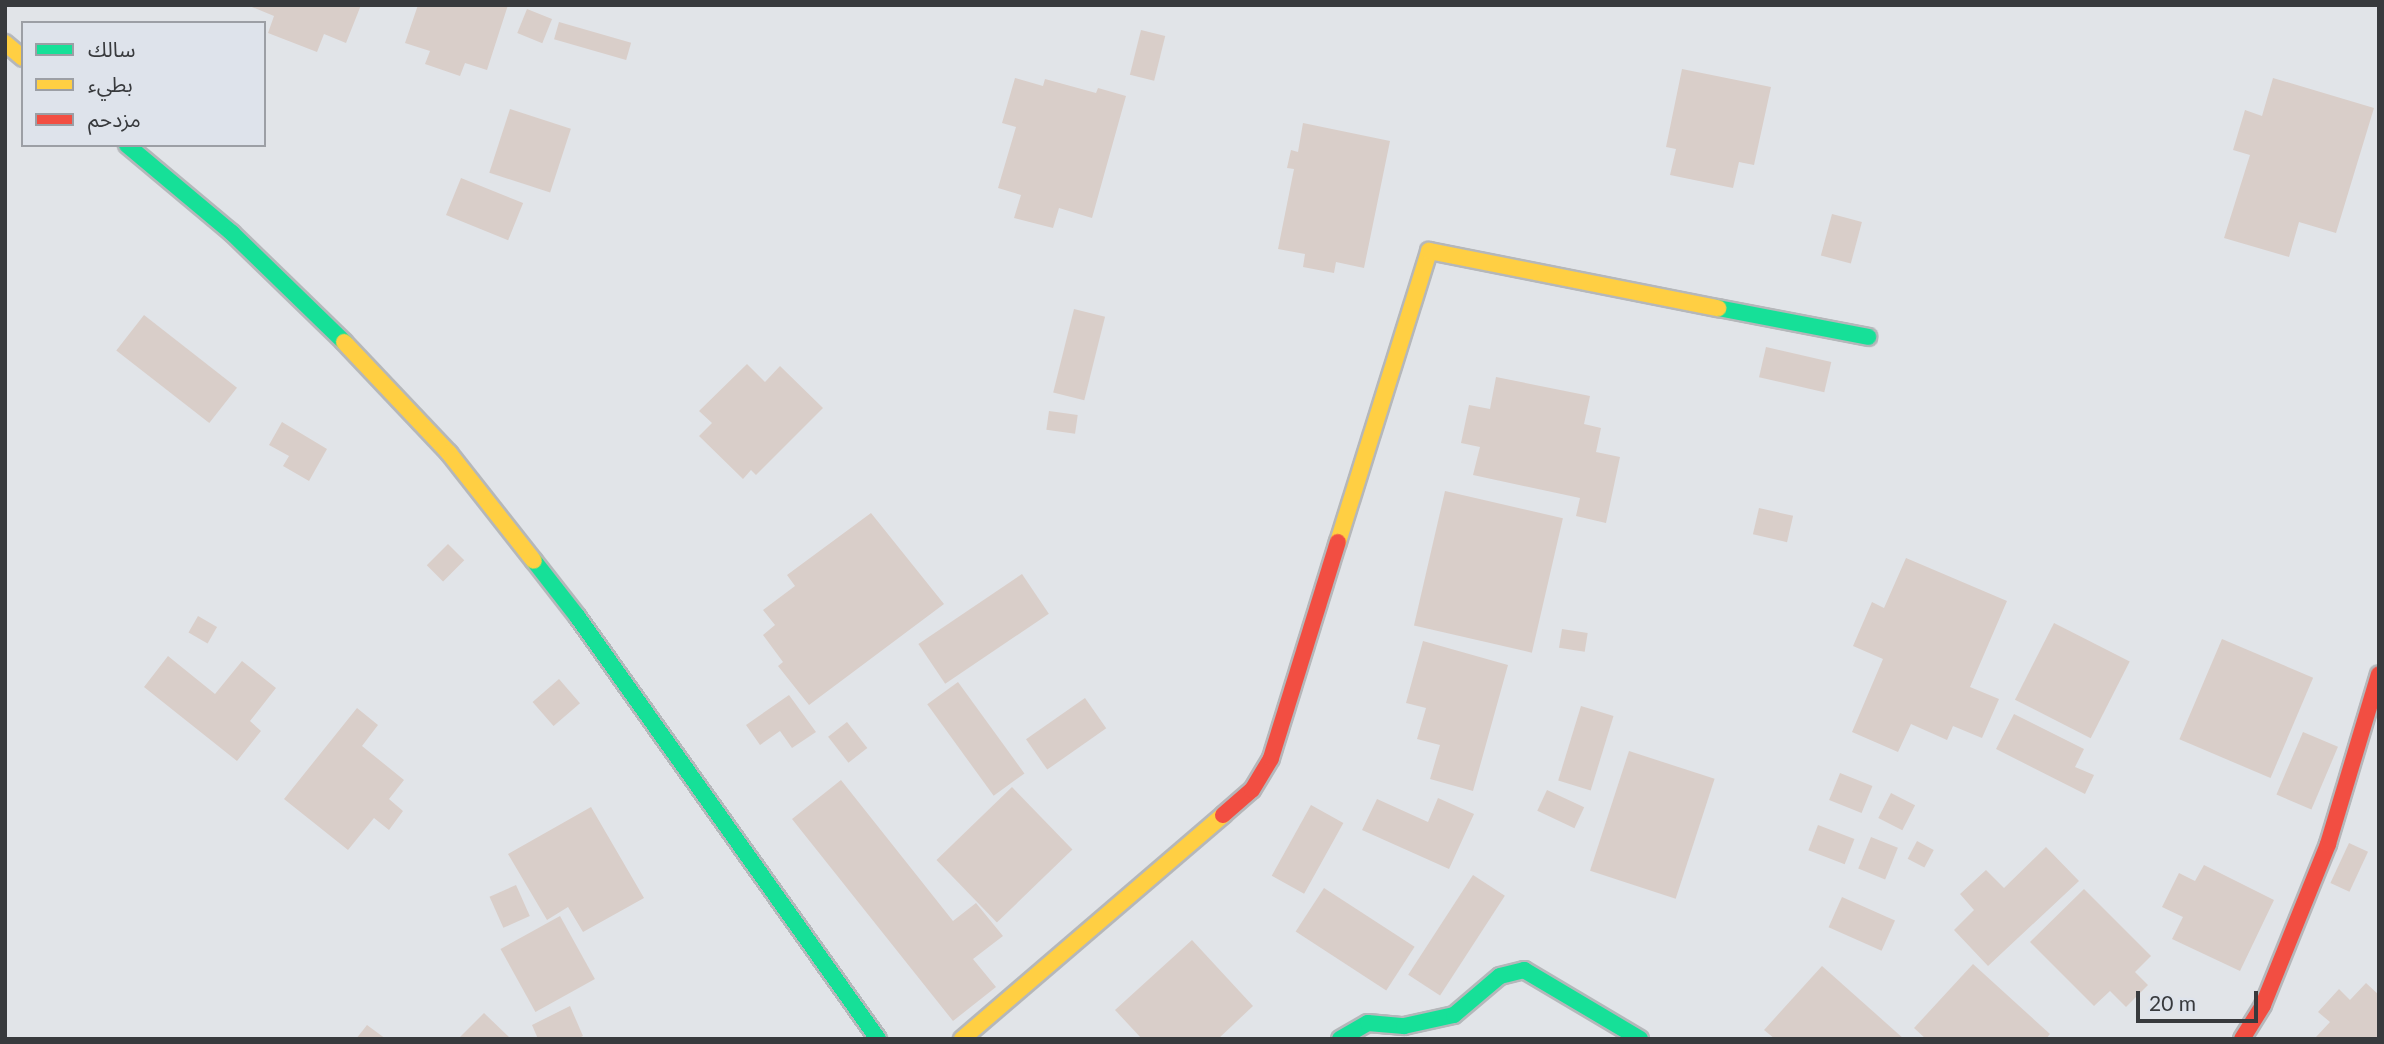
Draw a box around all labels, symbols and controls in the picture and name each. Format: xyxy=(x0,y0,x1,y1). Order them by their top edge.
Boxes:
legend xyxy=(21,21,266,147)
text: سالك xyxy=(88,36,135,61)
text: بطيء xyxy=(88,71,133,96)
text: مزدحم xyxy=(88,106,141,131)
scale bar xyxy=(2139,978,2262,1022)
text: 20 m xyxy=(2149,990,2196,1015)

